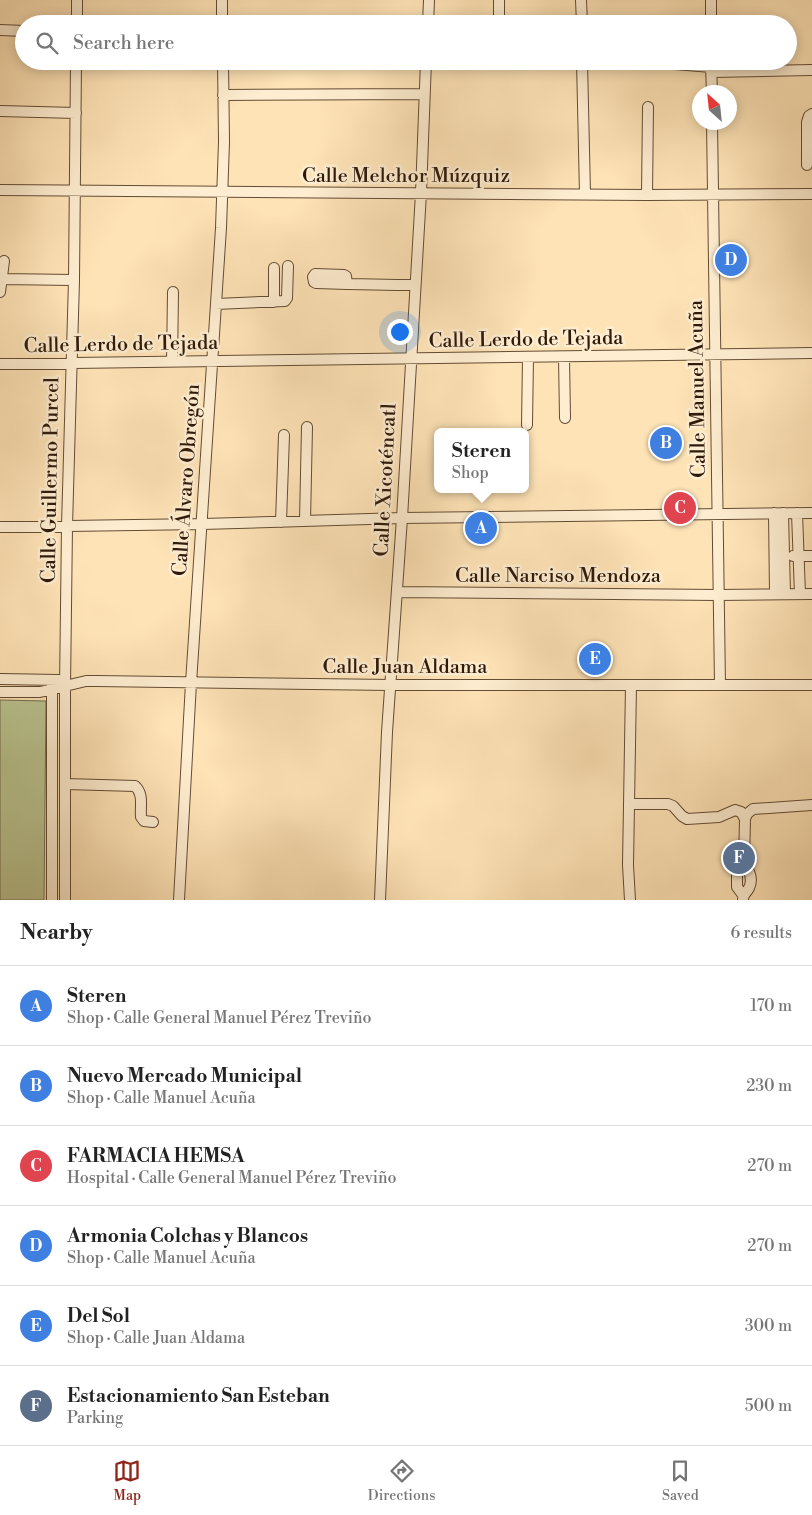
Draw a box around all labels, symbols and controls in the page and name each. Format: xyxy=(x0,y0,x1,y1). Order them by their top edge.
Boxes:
search box xyxy=(15,15,797,70)
icon: search xyxy=(33,29,61,57)
text: Search here xyxy=(73,31,174,55)
north arrow xyxy=(692,85,737,130)
street label: Calle Melchor Múzquiz xyxy=(302,164,510,189)
pin: D xyxy=(715,241,747,279)
street label: Calle Manuel Acuña xyxy=(684,299,712,478)
your location xyxy=(387,319,413,345)
street label: Calle Lerdo de Tejada xyxy=(428,326,624,354)
street label: Calle Lerdo de Tejada xyxy=(23,331,219,359)
street label: Calle Guillermo Purcel xyxy=(37,377,65,583)
street label: Calle Álvaro Obregón xyxy=(167,383,206,577)
street label: Calle Xicoténcatl xyxy=(369,403,403,557)
pin: B xyxy=(650,424,682,462)
popup xyxy=(434,428,529,493)
text: Steren xyxy=(452,439,511,463)
text: Shop xyxy=(452,463,489,483)
pin: C xyxy=(664,489,696,527)
pin: A xyxy=(465,509,497,547)
street label: Calle Narciso Mendoza xyxy=(455,564,662,589)
pin: E xyxy=(579,640,611,678)
street label: Calle Juan Aldama xyxy=(323,655,488,680)
pin: F xyxy=(723,839,755,877)
text: Nearby xyxy=(20,920,93,946)
text: 6 results xyxy=(731,923,792,943)
text: Steren xyxy=(67,984,126,1008)
text: A xyxy=(30,996,42,1016)
text: 170 m xyxy=(750,996,792,1016)
text: Shop · Calle General Manuel Pérez Treviño xyxy=(67,1008,372,1028)
text: Nuevo Mercado Municipal xyxy=(67,1064,302,1088)
text: B xyxy=(30,1076,42,1096)
text: 230 m xyxy=(746,1076,792,1096)
text: Shop · Calle Manuel Acuña xyxy=(67,1088,256,1108)
text: FARMACIA HEMSA xyxy=(67,1144,245,1168)
text: C xyxy=(30,1156,42,1176)
text: 270 m xyxy=(747,1156,792,1176)
text: Hospital · Calle General Manuel Pérez Treviño xyxy=(67,1168,397,1188)
text: Armonia Colchas y Blancos xyxy=(67,1224,308,1248)
text: D xyxy=(30,1236,42,1256)
text: 270 m xyxy=(747,1236,792,1256)
text: Shop · Calle Manuel Acuña xyxy=(67,1248,256,1268)
text: Del Sol xyxy=(67,1304,130,1328)
text: E xyxy=(30,1316,42,1336)
text: 300 m xyxy=(745,1316,792,1336)
text: Shop · Calle Juan Aldama xyxy=(67,1328,245,1348)
text: Estacionamiento San Esteban xyxy=(67,1384,330,1408)
text: F xyxy=(30,1396,42,1416)
text: 500 m xyxy=(745,1396,792,1416)
text: Parking xyxy=(67,1408,123,1428)
tab: Map xyxy=(113,1457,141,1505)
tab: Directions xyxy=(368,1457,435,1505)
tab: Saved xyxy=(662,1457,699,1505)

